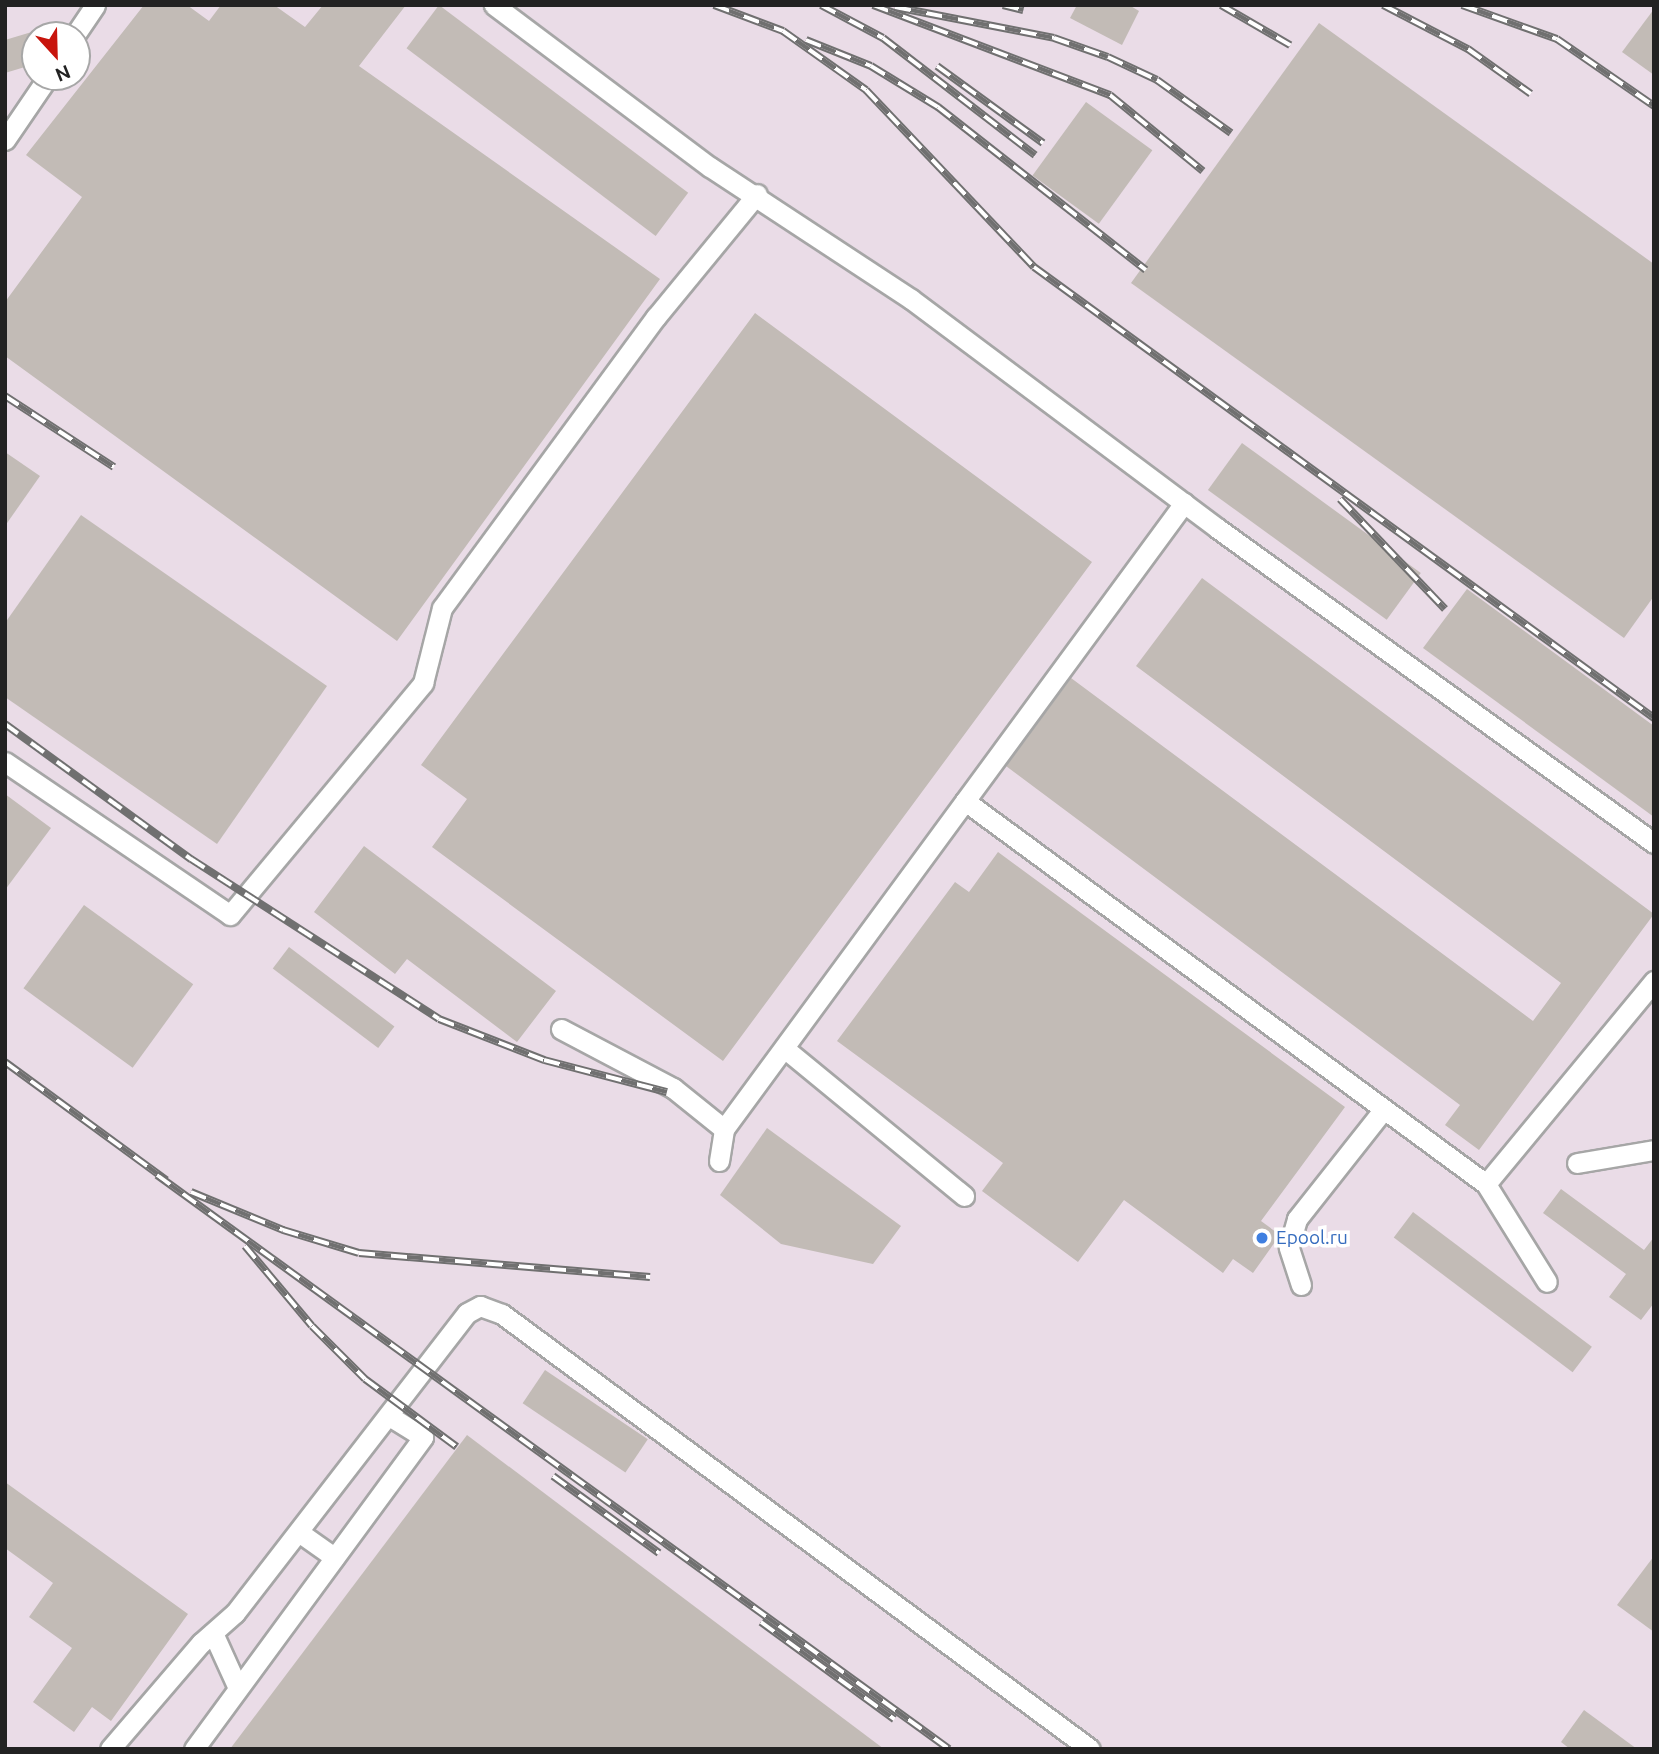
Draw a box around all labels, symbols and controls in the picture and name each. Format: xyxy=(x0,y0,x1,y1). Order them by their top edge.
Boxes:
north arrow xyxy=(21,21,91,91)
text: N xyxy=(52,61,74,86)
place label: Epool.ru xyxy=(1276,1227,1348,1249)
marker: Epool.ru xyxy=(1254,1230,1270,1246)

